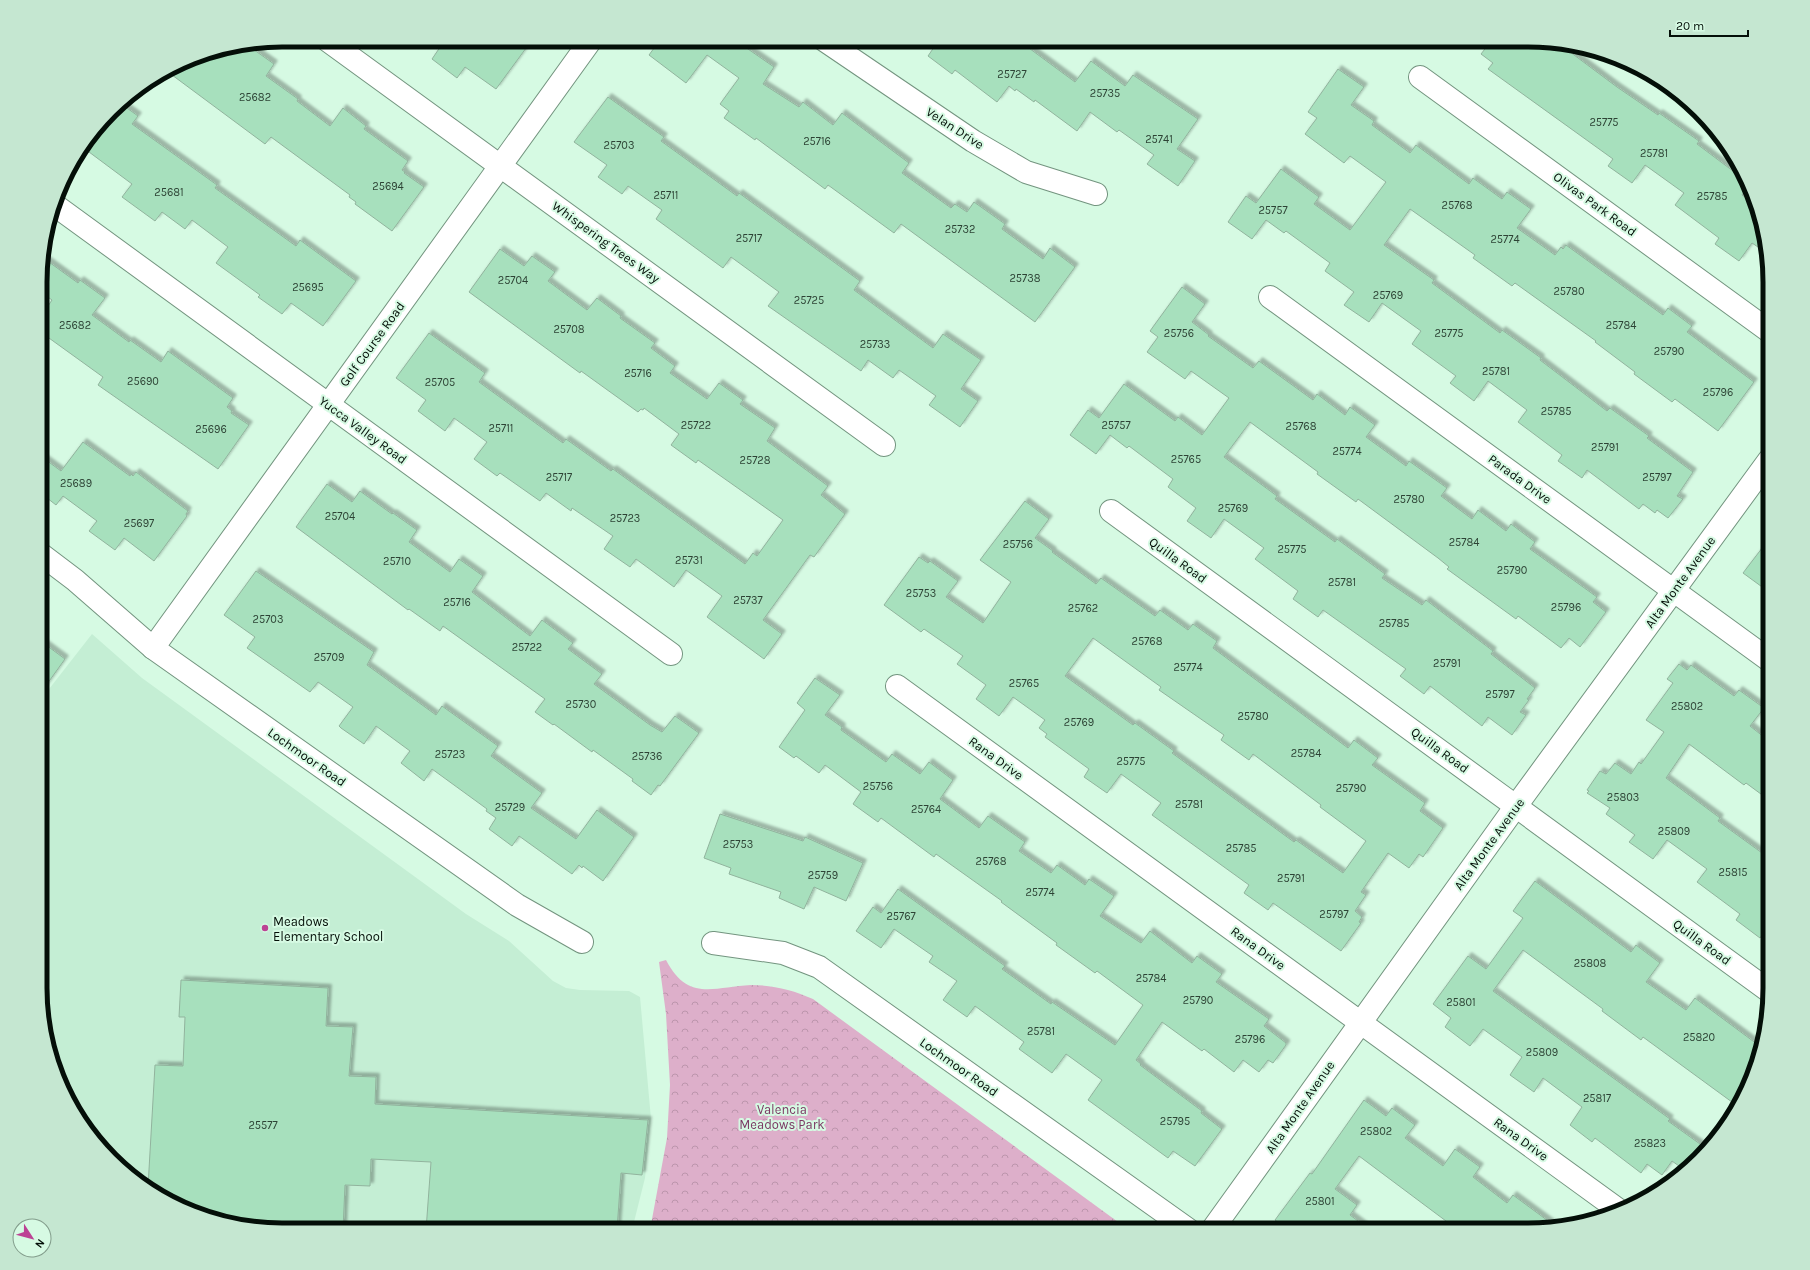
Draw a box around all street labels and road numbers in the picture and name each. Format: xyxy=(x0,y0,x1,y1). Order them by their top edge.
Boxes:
street label: Velan Drive xyxy=(923,104,987,152)
street label: Olivas Park Road xyxy=(1551,169,1639,239)
street label: Whispering Trees Way xyxy=(549,198,663,286)
street label: Golf Course Road xyxy=(336,299,408,389)
street label: Yucca Valley Road xyxy=(316,393,410,467)
street label: Parada Drive xyxy=(1485,451,1555,507)
street label: Alta Monte Avenue xyxy=(1642,533,1718,631)
street label: Quilla Road xyxy=(1146,534,1210,586)
street label: Quilla Road xyxy=(1408,724,1472,776)
street label: Lochmoor Road xyxy=(265,725,349,789)
street label: Rana Drive xyxy=(966,733,1026,783)
street label: Alta Monte Avenue xyxy=(1451,795,1527,893)
street label: Quilla Road xyxy=(1670,916,1734,968)
street label: Rana Drive xyxy=(1228,923,1288,973)
street label: Lochmoor Road xyxy=(917,1035,1001,1099)
street label: Alta Monte Avenue xyxy=(1262,1058,1338,1156)
street label: Rana Drive xyxy=(1491,1114,1551,1164)

